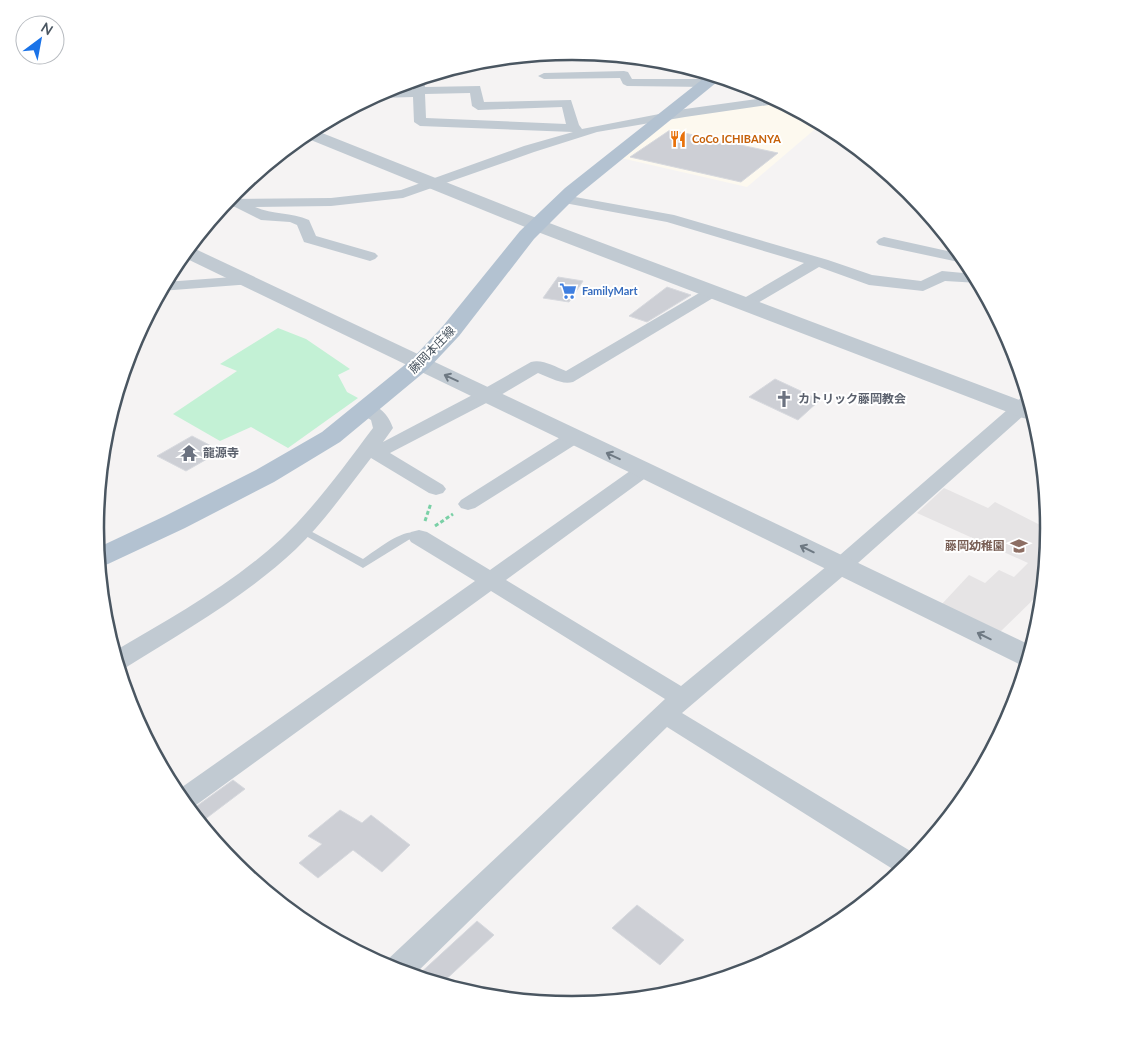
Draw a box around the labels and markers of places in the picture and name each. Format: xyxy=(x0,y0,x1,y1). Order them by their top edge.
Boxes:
restaurant icon: CoCo ICHIBANYA xyxy=(668,129,688,149)
place label: CoCo ICHIBANYA xyxy=(692,132,781,145)
supermarket icon: FamilyMart xyxy=(558,281,578,301)
place label: FamilyMart xyxy=(582,284,638,297)
church icon: カトリック藤岡教会 xyxy=(774,389,794,409)
place label: カトリック藤岡教会 xyxy=(798,391,906,406)
temple icon: 龍源寺 xyxy=(179,443,199,463)
place label: 龍源寺 xyxy=(203,445,239,460)
school or university icon: 藤岡幼稚園 xyxy=(1009,536,1029,556)
place label: 藤岡幼稚園 xyxy=(945,538,1005,553)

